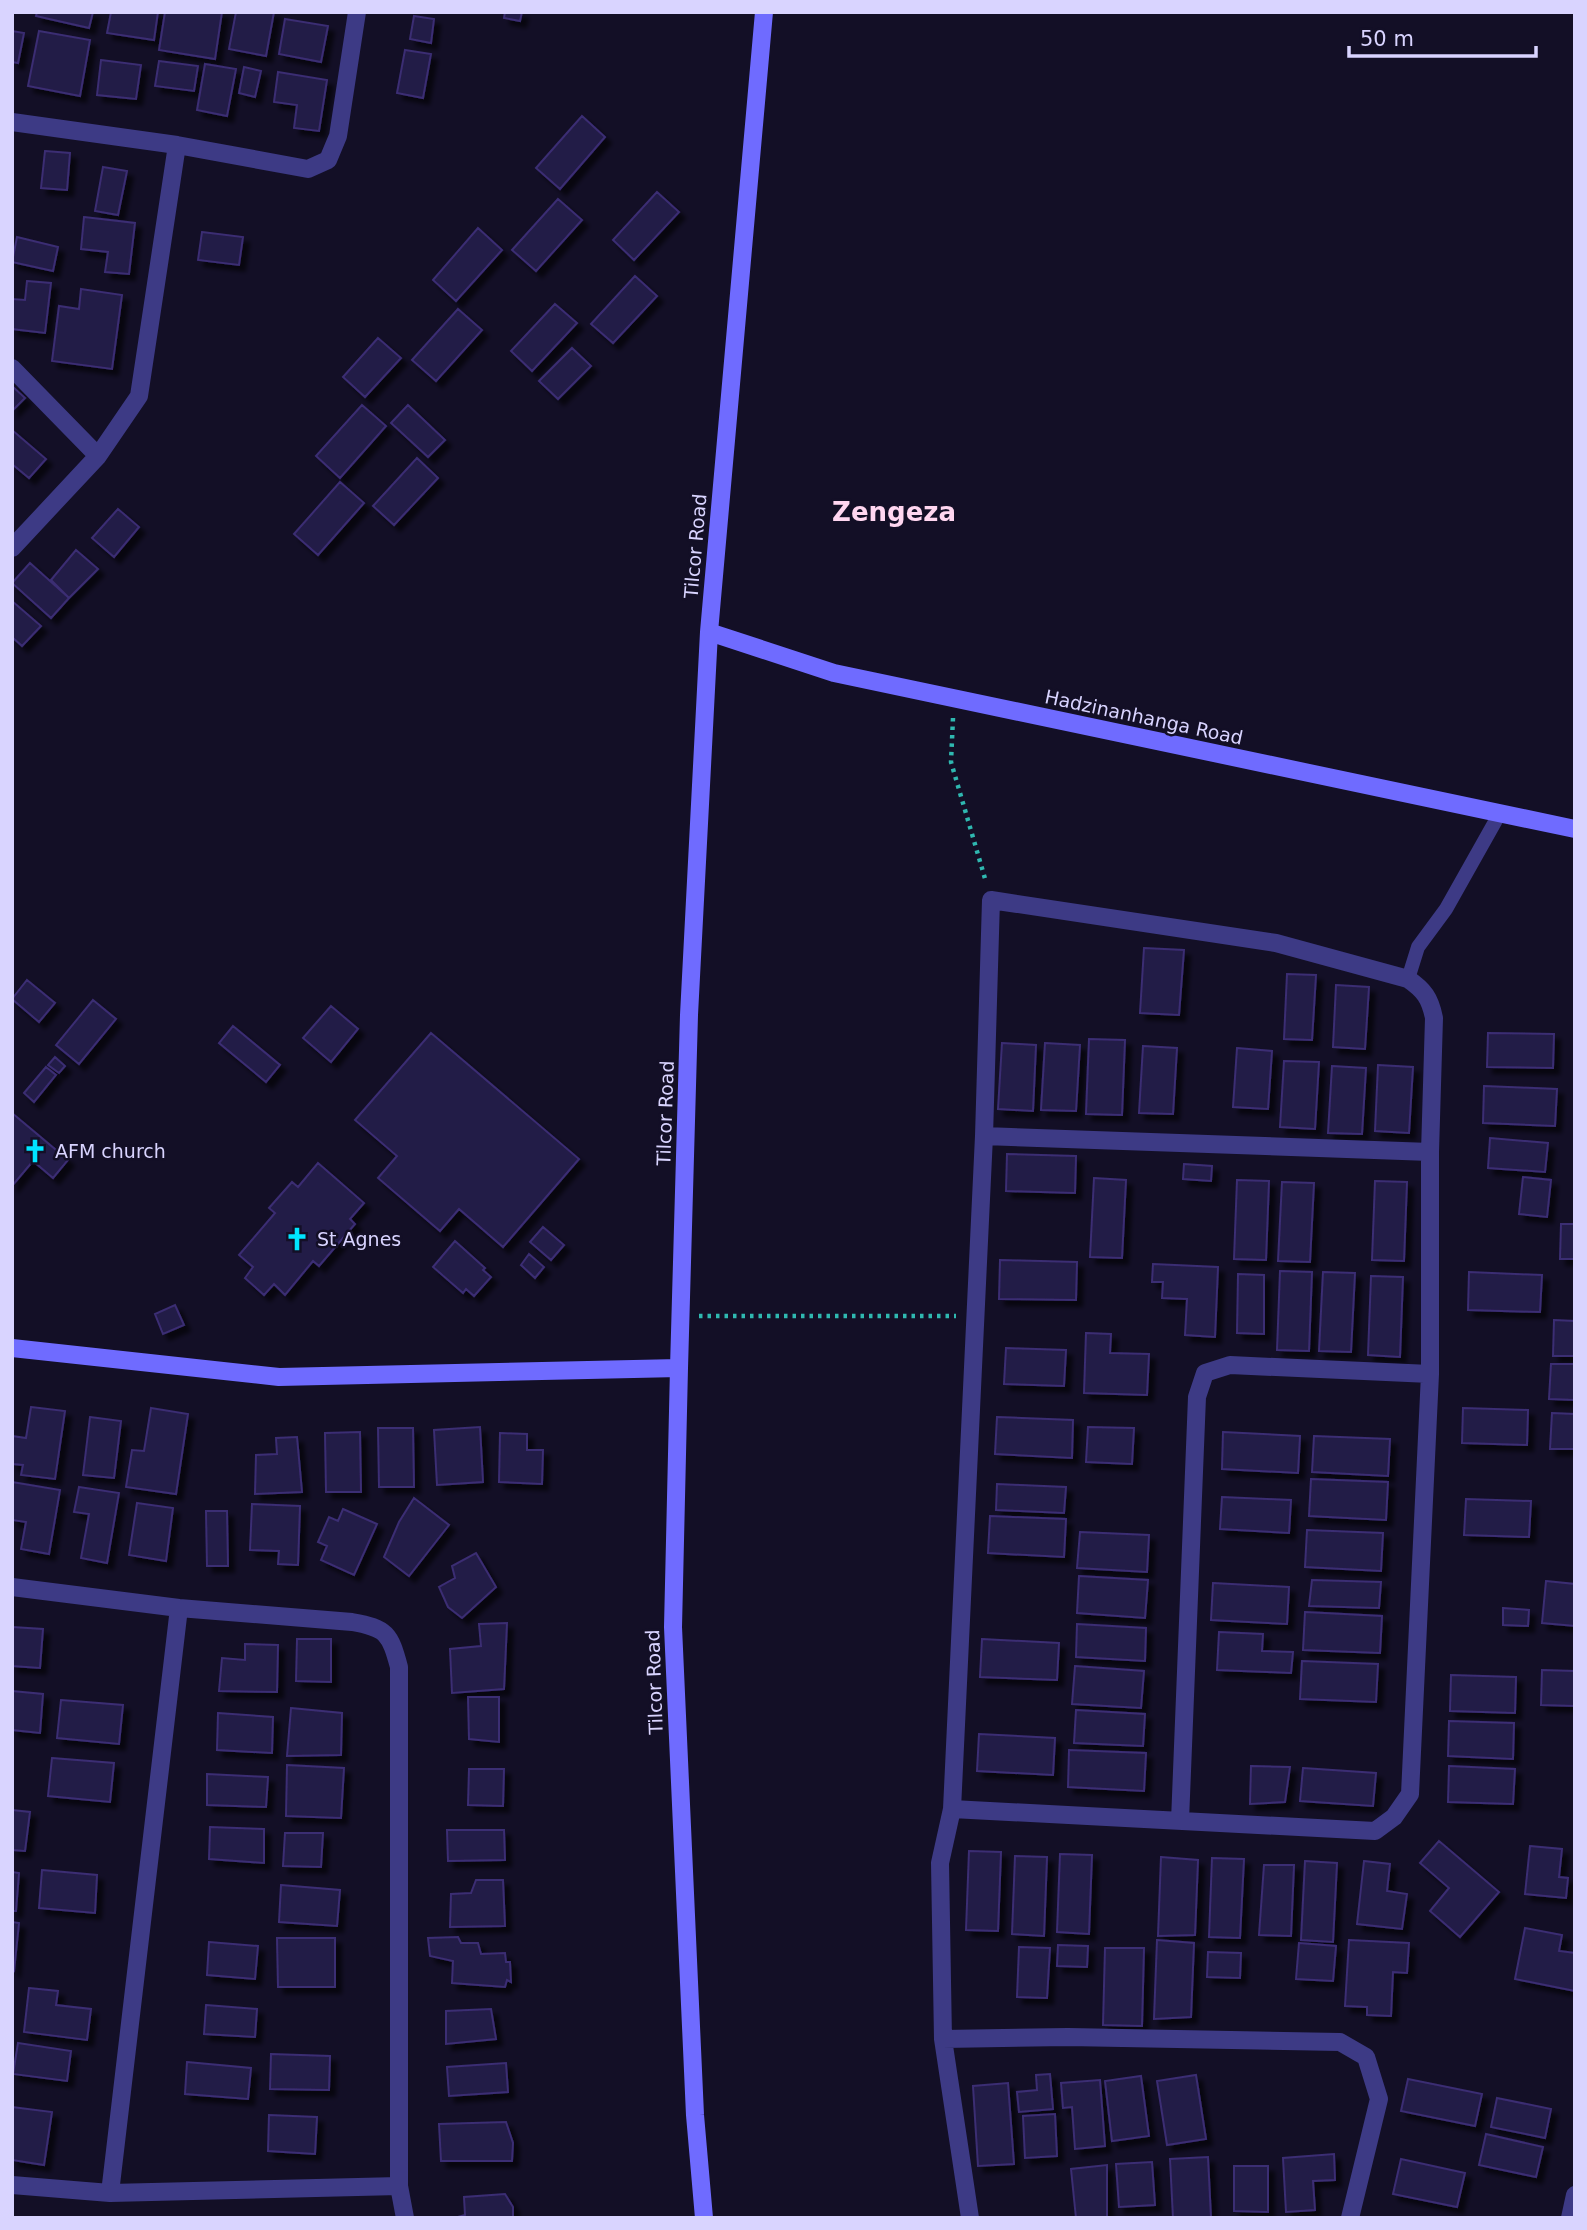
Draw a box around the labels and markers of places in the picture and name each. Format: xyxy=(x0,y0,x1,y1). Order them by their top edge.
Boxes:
church icon: AFM church xyxy=(21,1137,49,1165)
place label: AFM church xyxy=(55,1140,166,1162)
church icon: St Agnes xyxy=(283,1225,311,1253)
place label: St Agnes xyxy=(317,1228,401,1250)

